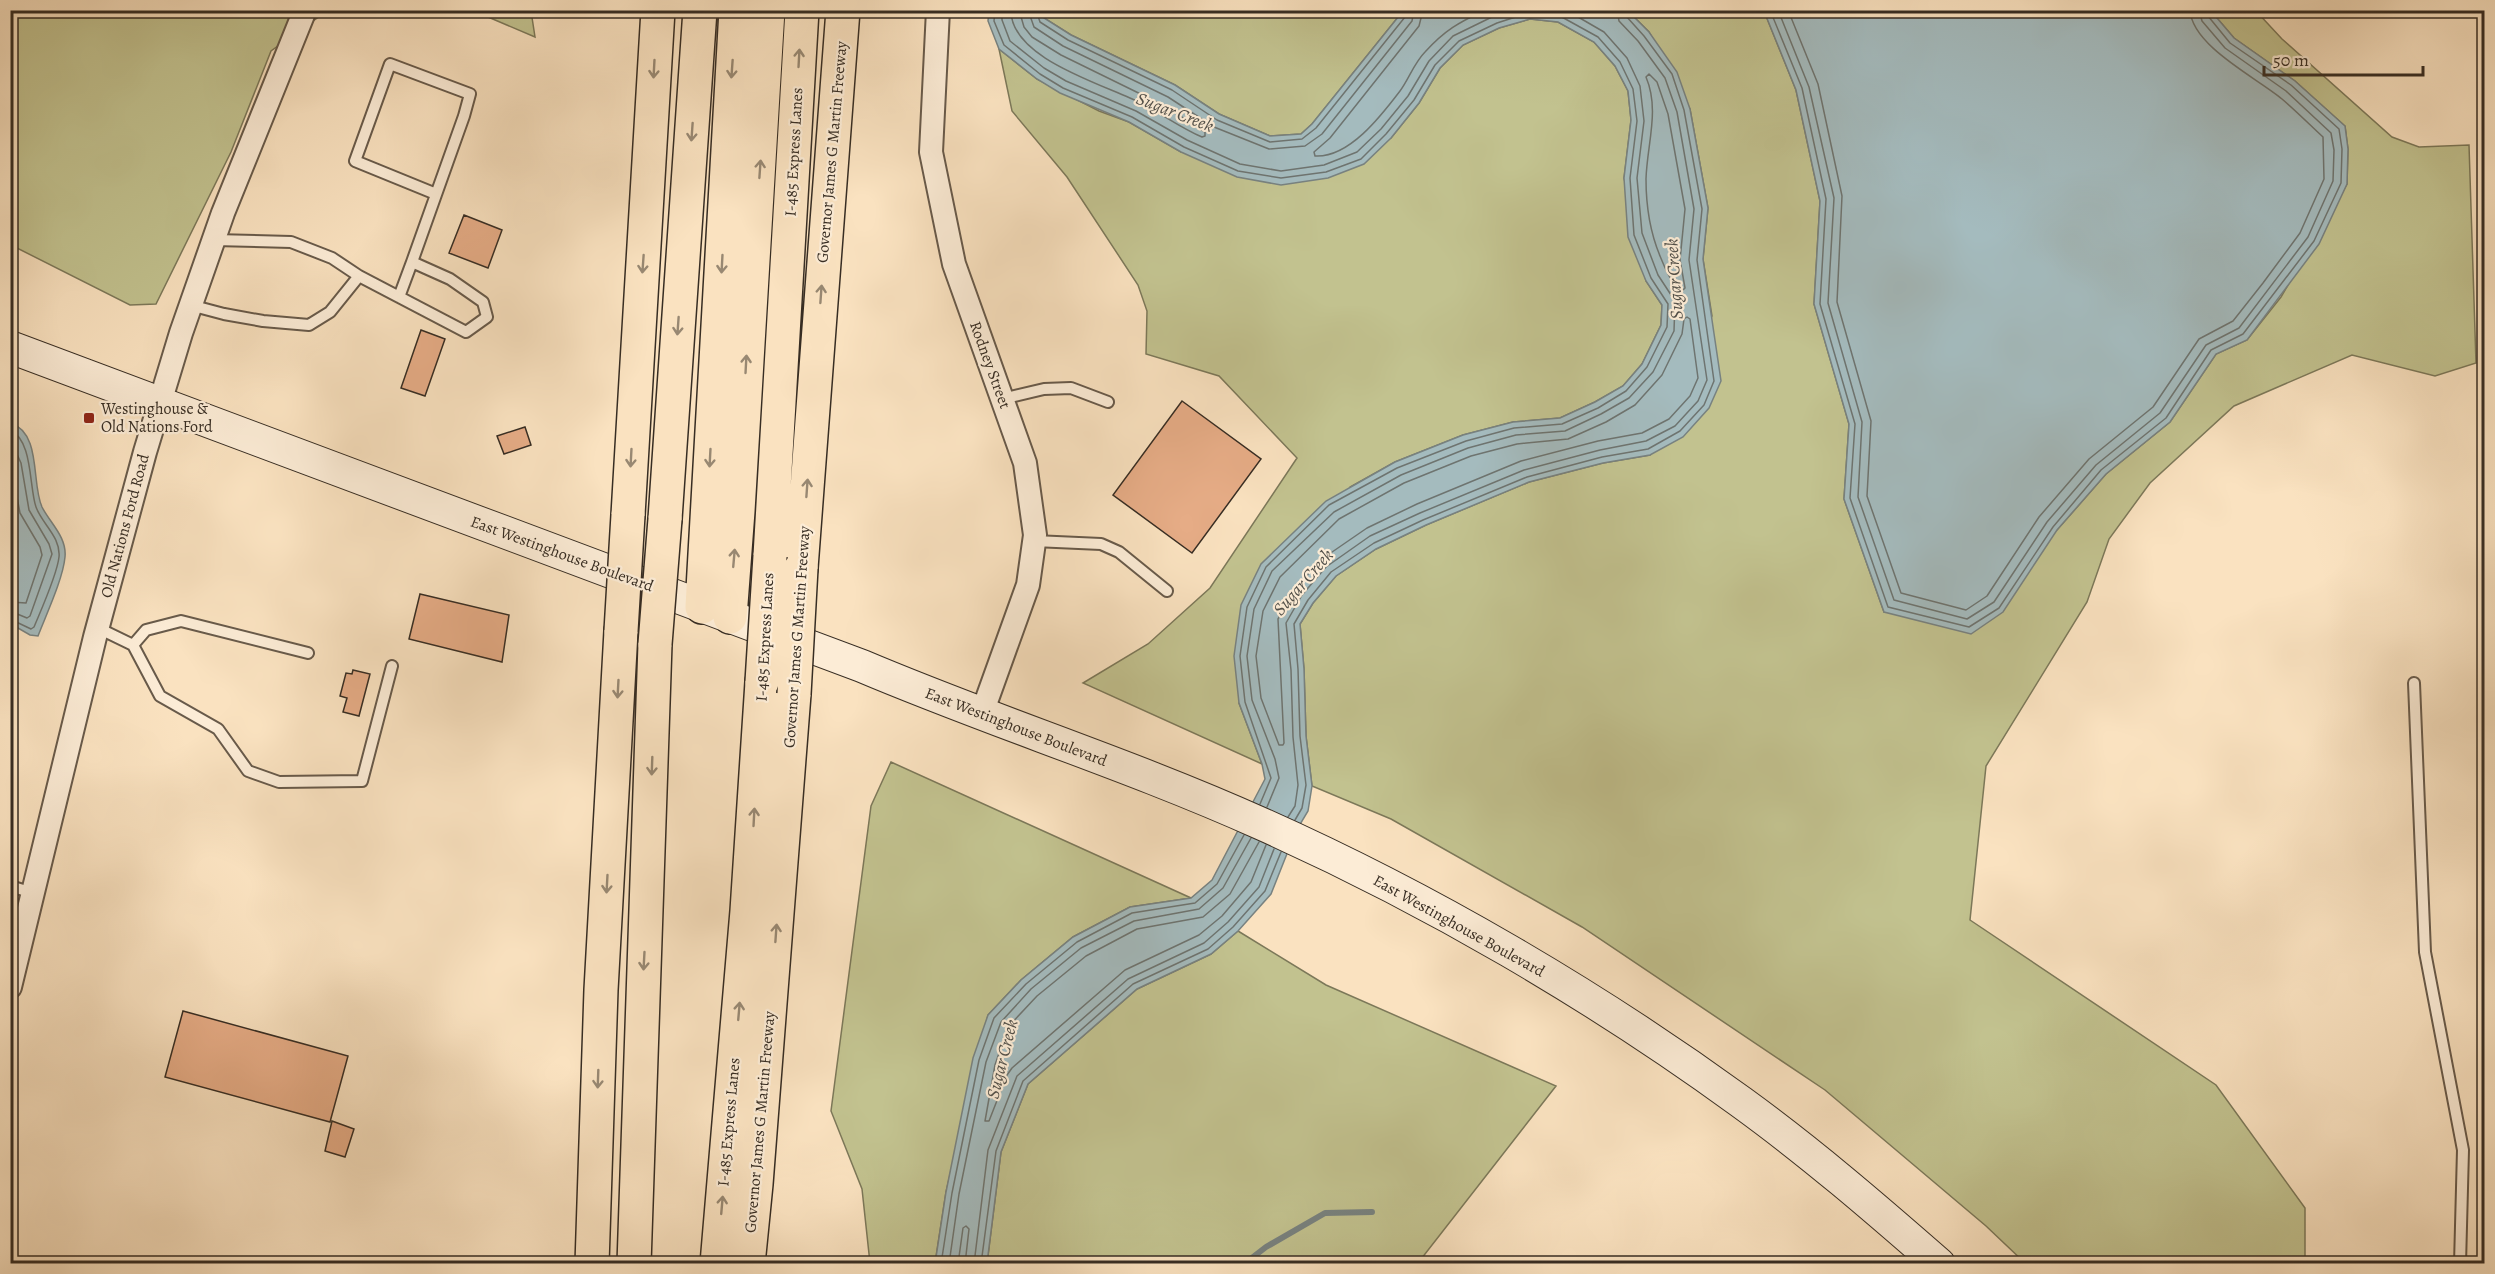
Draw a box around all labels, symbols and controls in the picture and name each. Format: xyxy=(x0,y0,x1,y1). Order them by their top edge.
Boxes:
street label: Governor James G Martin Freeway xyxy=(811,39,853,264)
scale bar xyxy=(2264,39,2423,77)
one-way arrow xyxy=(794,48,805,68)
text: 50 m xyxy=(2273,48,2309,72)
one-way arrow xyxy=(649,58,660,78)
one-way arrow xyxy=(727,58,738,78)
water label: Sugar Creek xyxy=(1133,86,1217,138)
street label: I-485 Express Lanes xyxy=(780,87,808,217)
one-way arrow xyxy=(687,121,698,141)
one-way arrow xyxy=(754,160,765,180)
water label: Sugar Creek xyxy=(1659,238,1689,320)
one-way arrow xyxy=(637,253,648,273)
one-way arrow xyxy=(716,253,727,273)
one-way arrow xyxy=(815,284,826,304)
one-way arrow xyxy=(673,316,684,336)
street label: Rodney Street xyxy=(964,318,1016,412)
one-way arrow xyxy=(741,354,752,374)
place label: Westinghouse & Old Nations Ford xyxy=(100,398,213,438)
marker: Westinghouse & Old Nations Ford xyxy=(82,411,96,425)
one-way arrow xyxy=(625,448,636,468)
one-way arrow xyxy=(705,448,716,468)
street label: Old Nations Ford Road xyxy=(95,451,155,600)
one-way arrow xyxy=(802,479,813,499)
street label: East Westinghouse Boulevard xyxy=(467,511,657,598)
street label: Governor James G Martin Freeway xyxy=(778,524,816,749)
water label: Sugar Creek xyxy=(1267,544,1339,620)
one-way arrow xyxy=(729,549,740,569)
street label: I-485 Express Lanes xyxy=(751,572,779,702)
one-way arrow xyxy=(612,679,623,699)
street label: East Westinghouse Boulevard xyxy=(922,682,1111,772)
one-way arrow xyxy=(646,755,657,775)
one-way arrow xyxy=(749,807,760,827)
street label: East Westinghouse Boulevard xyxy=(1369,870,1549,983)
one-way arrow xyxy=(602,874,613,894)
one-way arrow xyxy=(770,924,781,944)
one-way arrow xyxy=(639,950,650,970)
one-way arrow xyxy=(734,1002,745,1021)
street label: Governor James G Martin Freeway xyxy=(739,1009,781,1234)
water label: Sugar Creek xyxy=(981,1017,1023,1101)
street label: I-485 Express Lanes xyxy=(712,1057,746,1187)
one-way arrow xyxy=(593,1068,604,1088)
one-way arrow xyxy=(717,1196,728,1216)

